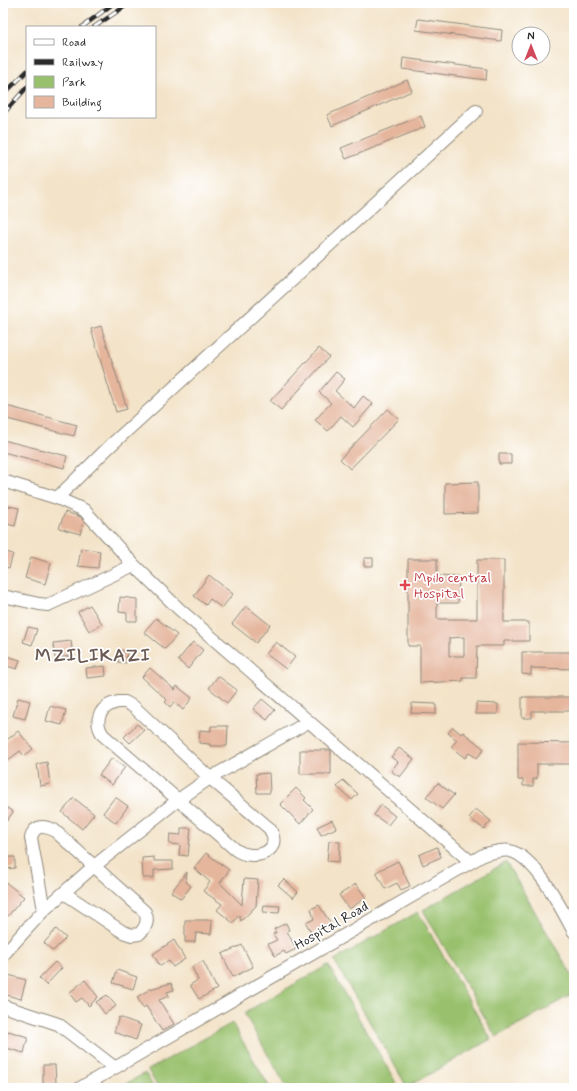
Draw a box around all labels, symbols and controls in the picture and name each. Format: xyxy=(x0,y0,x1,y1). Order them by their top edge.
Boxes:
legend xyxy=(26,26,156,118)
north arrow xyxy=(511,26,551,66)
text: N xyxy=(527,30,535,44)
text: Road xyxy=(62,35,86,51)
text: Railway xyxy=(62,55,104,71)
text: Park xyxy=(62,75,86,91)
text: Building xyxy=(62,95,102,112)
place label: Mpilo central Hospital xyxy=(414,569,491,603)
marker: Mpilo central Hospital xyxy=(399,579,411,591)
district label: MZILIKAZI xyxy=(35,644,151,668)
street label: Hospital Road xyxy=(291,897,372,954)

